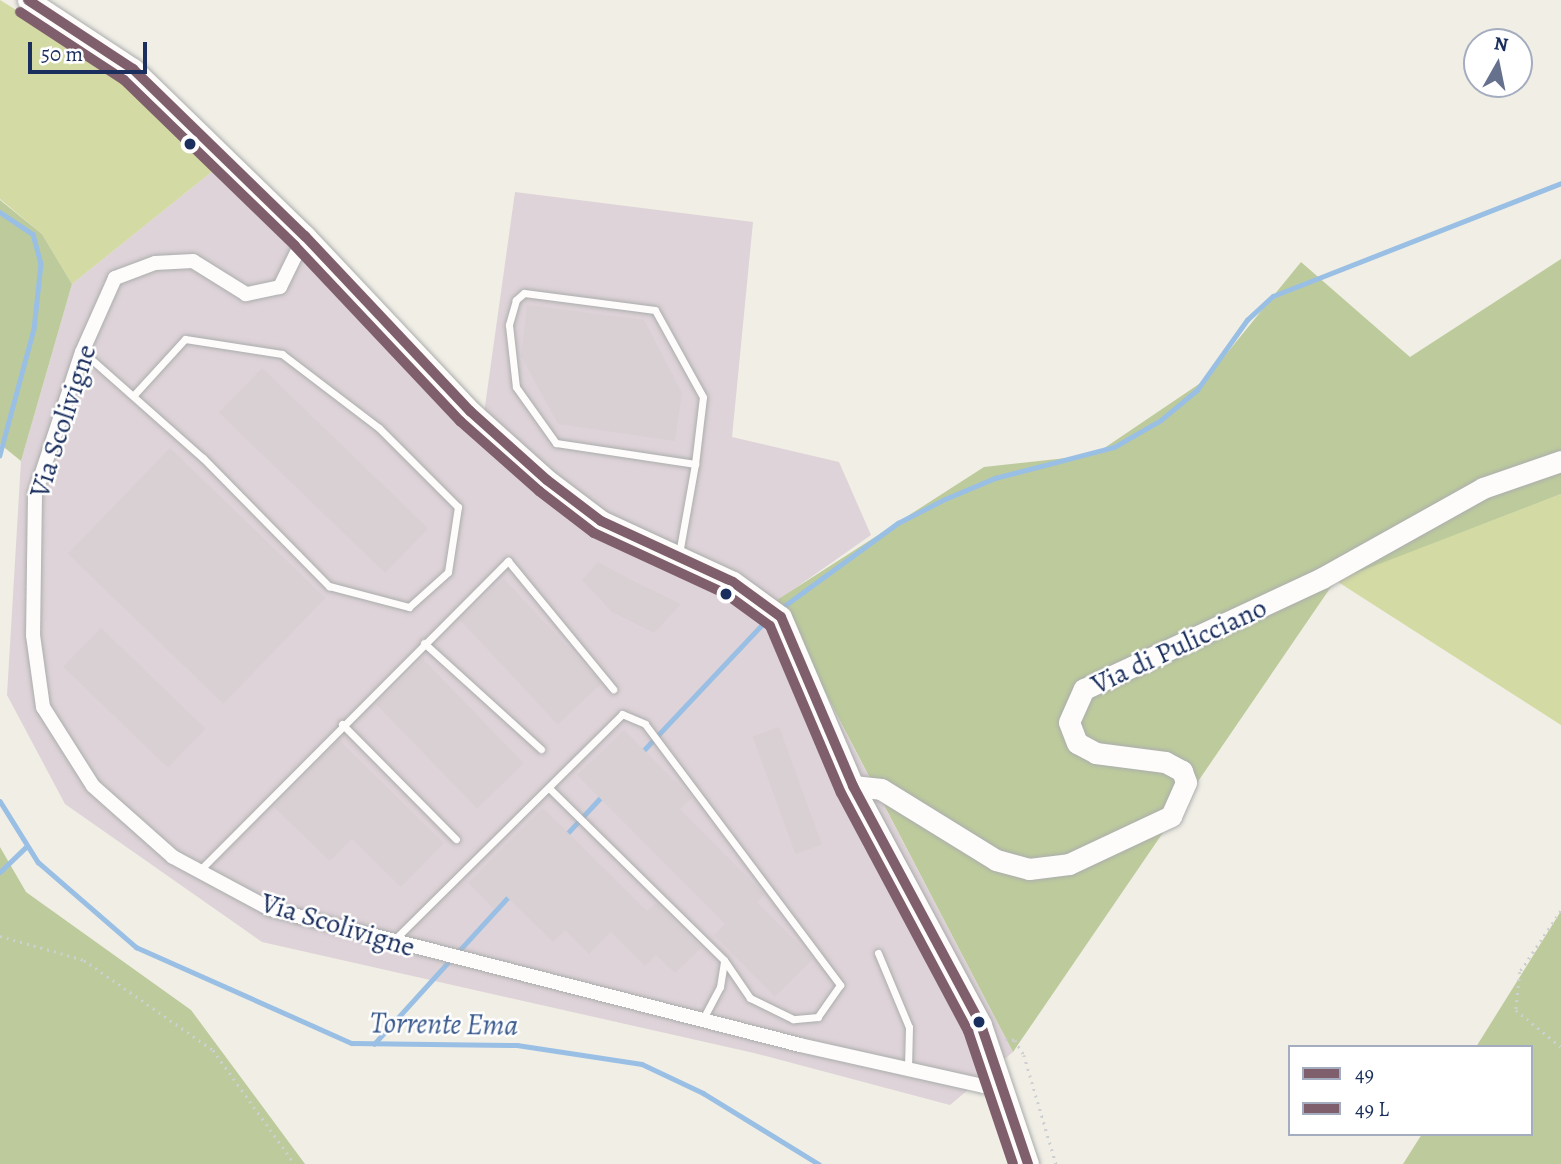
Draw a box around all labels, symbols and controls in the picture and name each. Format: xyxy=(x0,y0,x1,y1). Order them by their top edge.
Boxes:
scale bar xyxy=(32,28,150,72)
north arrow xyxy=(1463,28,1533,98)
text: N xyxy=(1492,30,1510,58)
text: 50 m xyxy=(41,40,83,68)
unlabelled marker xyxy=(183,137,197,151)
street label: Via Scolivigne xyxy=(22,340,104,502)
unlabelled marker xyxy=(719,587,733,601)
street label: Via di Pulicciano xyxy=(1086,591,1272,701)
street label: Via Scolivigne xyxy=(257,886,419,964)
water label: Torrente Ema xyxy=(370,1005,518,1043)
unlabelled marker xyxy=(972,1015,986,1029)
legend xyxy=(1288,1045,1533,1136)
text: 49 xyxy=(1355,1060,1374,1088)
text: 49 L xyxy=(1355,1095,1389,1123)

